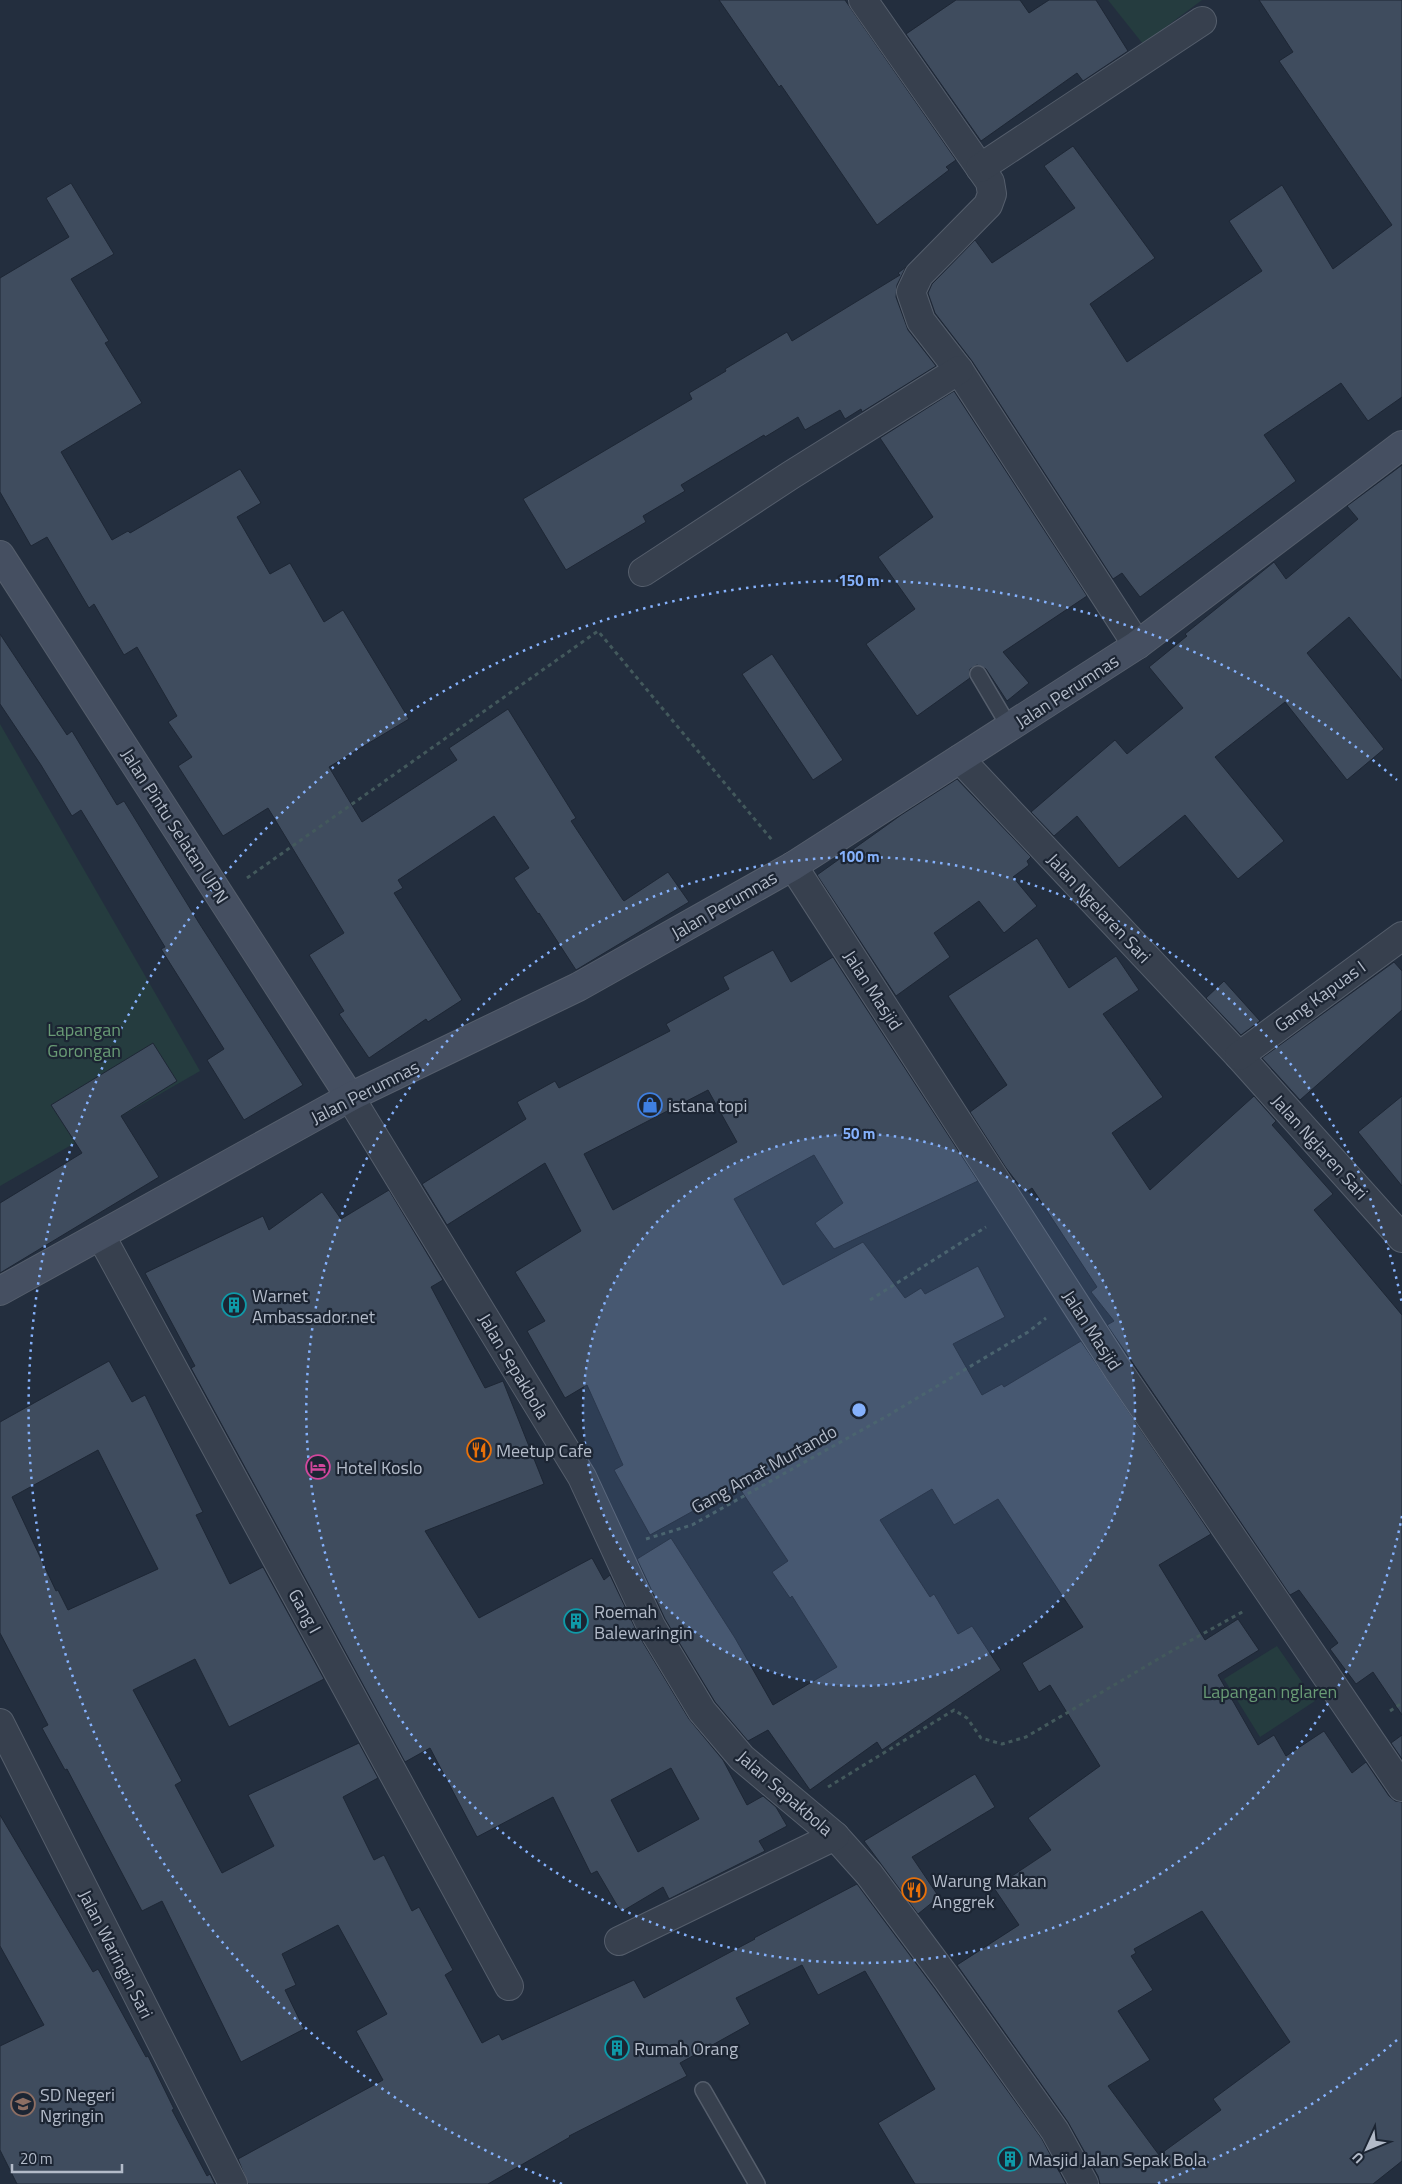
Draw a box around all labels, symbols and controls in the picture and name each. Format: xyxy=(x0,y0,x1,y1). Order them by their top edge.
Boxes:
text: 150 m xyxy=(838,569,880,592)
street label: Jalan Perumnas xyxy=(1010,647,1124,735)
street label: Jalan Pintu Selatan UPN xyxy=(115,743,235,909)
text: 100 m xyxy=(838,845,880,868)
street label: Jalan Ngelaren Sari xyxy=(1041,847,1157,969)
street label: Jalan Perumnas xyxy=(666,864,782,946)
street label: Jalan Masjid xyxy=(837,945,909,1035)
street label: Gang Kapuas I xyxy=(1269,954,1371,1038)
park label: Lapangan Gorongan xyxy=(47,1016,121,1064)
street label: Jalan Perumnas xyxy=(306,1053,424,1131)
street label: Jalan Nglaren Sari xyxy=(1265,1088,1375,1206)
shop icon: istana topi xyxy=(637,1092,663,1118)
place label: istana topi xyxy=(668,1092,748,1119)
text: 50 m xyxy=(843,1122,875,1145)
place label: Warnet Ambassador.net xyxy=(252,1282,376,1330)
street label: Jalan Masjid xyxy=(1056,1285,1128,1375)
building icon: Warnet Ambassador.net xyxy=(221,1292,247,1318)
street label: Jalan Sepakbola xyxy=(472,1308,556,1424)
centre of rings xyxy=(850,1401,868,1419)
street label: Gang Amat Murtando xyxy=(686,1418,842,1520)
restaurant icon: Meetup Cafe xyxy=(466,1437,492,1463)
place label: Meetup Cafe xyxy=(496,1437,592,1464)
hotel icon: Hotel Koslo xyxy=(305,1454,331,1480)
place label: Hotel Koslo xyxy=(336,1454,423,1481)
street label: Gang I xyxy=(282,1584,328,1638)
place label: Roemah Balewaringin xyxy=(594,1598,693,1646)
building icon: Roemah Balewaringin xyxy=(563,1608,589,1634)
park label: Lapangan nglaren xyxy=(1203,1678,1337,1705)
street label: Jalan Sepakbola xyxy=(731,1744,839,1842)
place label: Warung Makan Anggrek xyxy=(932,1867,1047,1915)
restaurant icon: Warung Makan Anggrek xyxy=(901,1877,927,1903)
street label: Jalan Waringin Sari xyxy=(72,1885,160,2023)
building icon: Rumah Orang xyxy=(604,2035,630,2061)
place label: Rumah Orang xyxy=(634,2035,738,2062)
place label: SD Negeri Ngringin xyxy=(40,2081,115,2129)
school or university icon: SD Negeri Ngringin xyxy=(10,2091,36,2117)
north arrow xyxy=(1342,2124,1392,2174)
scale bar xyxy=(12,2142,122,2174)
building icon: Masjid Jalan Sepak Bola xyxy=(997,2146,1023,2172)
place label: Masjid Jalan Sepak Bola xyxy=(1028,2146,1207,2173)
text: 20 m xyxy=(20,2147,53,2170)
text: U xyxy=(1347,2148,1368,2169)

